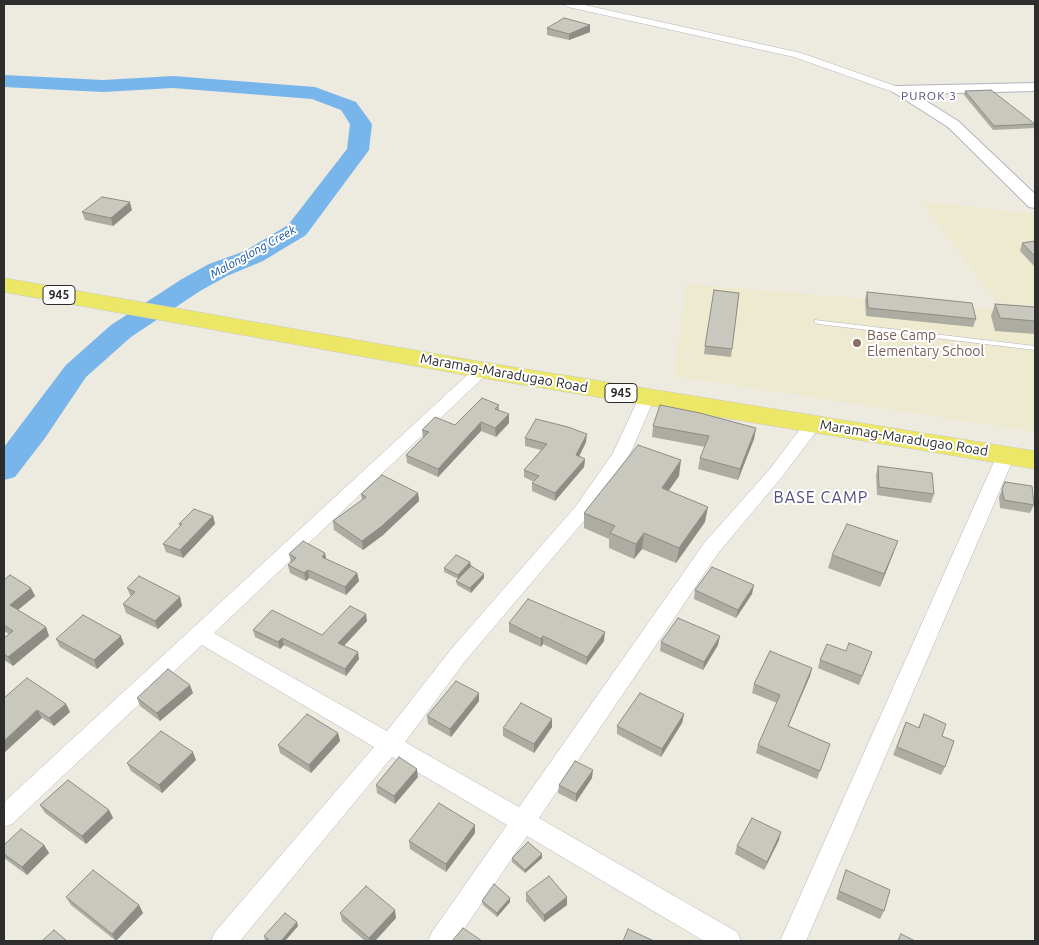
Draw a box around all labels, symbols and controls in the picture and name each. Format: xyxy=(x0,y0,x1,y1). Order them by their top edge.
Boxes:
district label: PUROK 3 xyxy=(900,89,958,103)
water label: Malonglong Creek xyxy=(208,223,298,281)
road number: 945 xyxy=(43,286,75,304)
place label: Base Camp Elementary School xyxy=(867,327,984,360)
marker: Base Camp Elementary School xyxy=(851,337,863,349)
street label: Maramag-Maradugao Road xyxy=(419,350,589,396)
road number: 945 xyxy=(605,383,637,402)
street label: Maramag-Maradugao Road xyxy=(819,416,989,460)
district label: BASE CAMP xyxy=(772,488,870,508)

